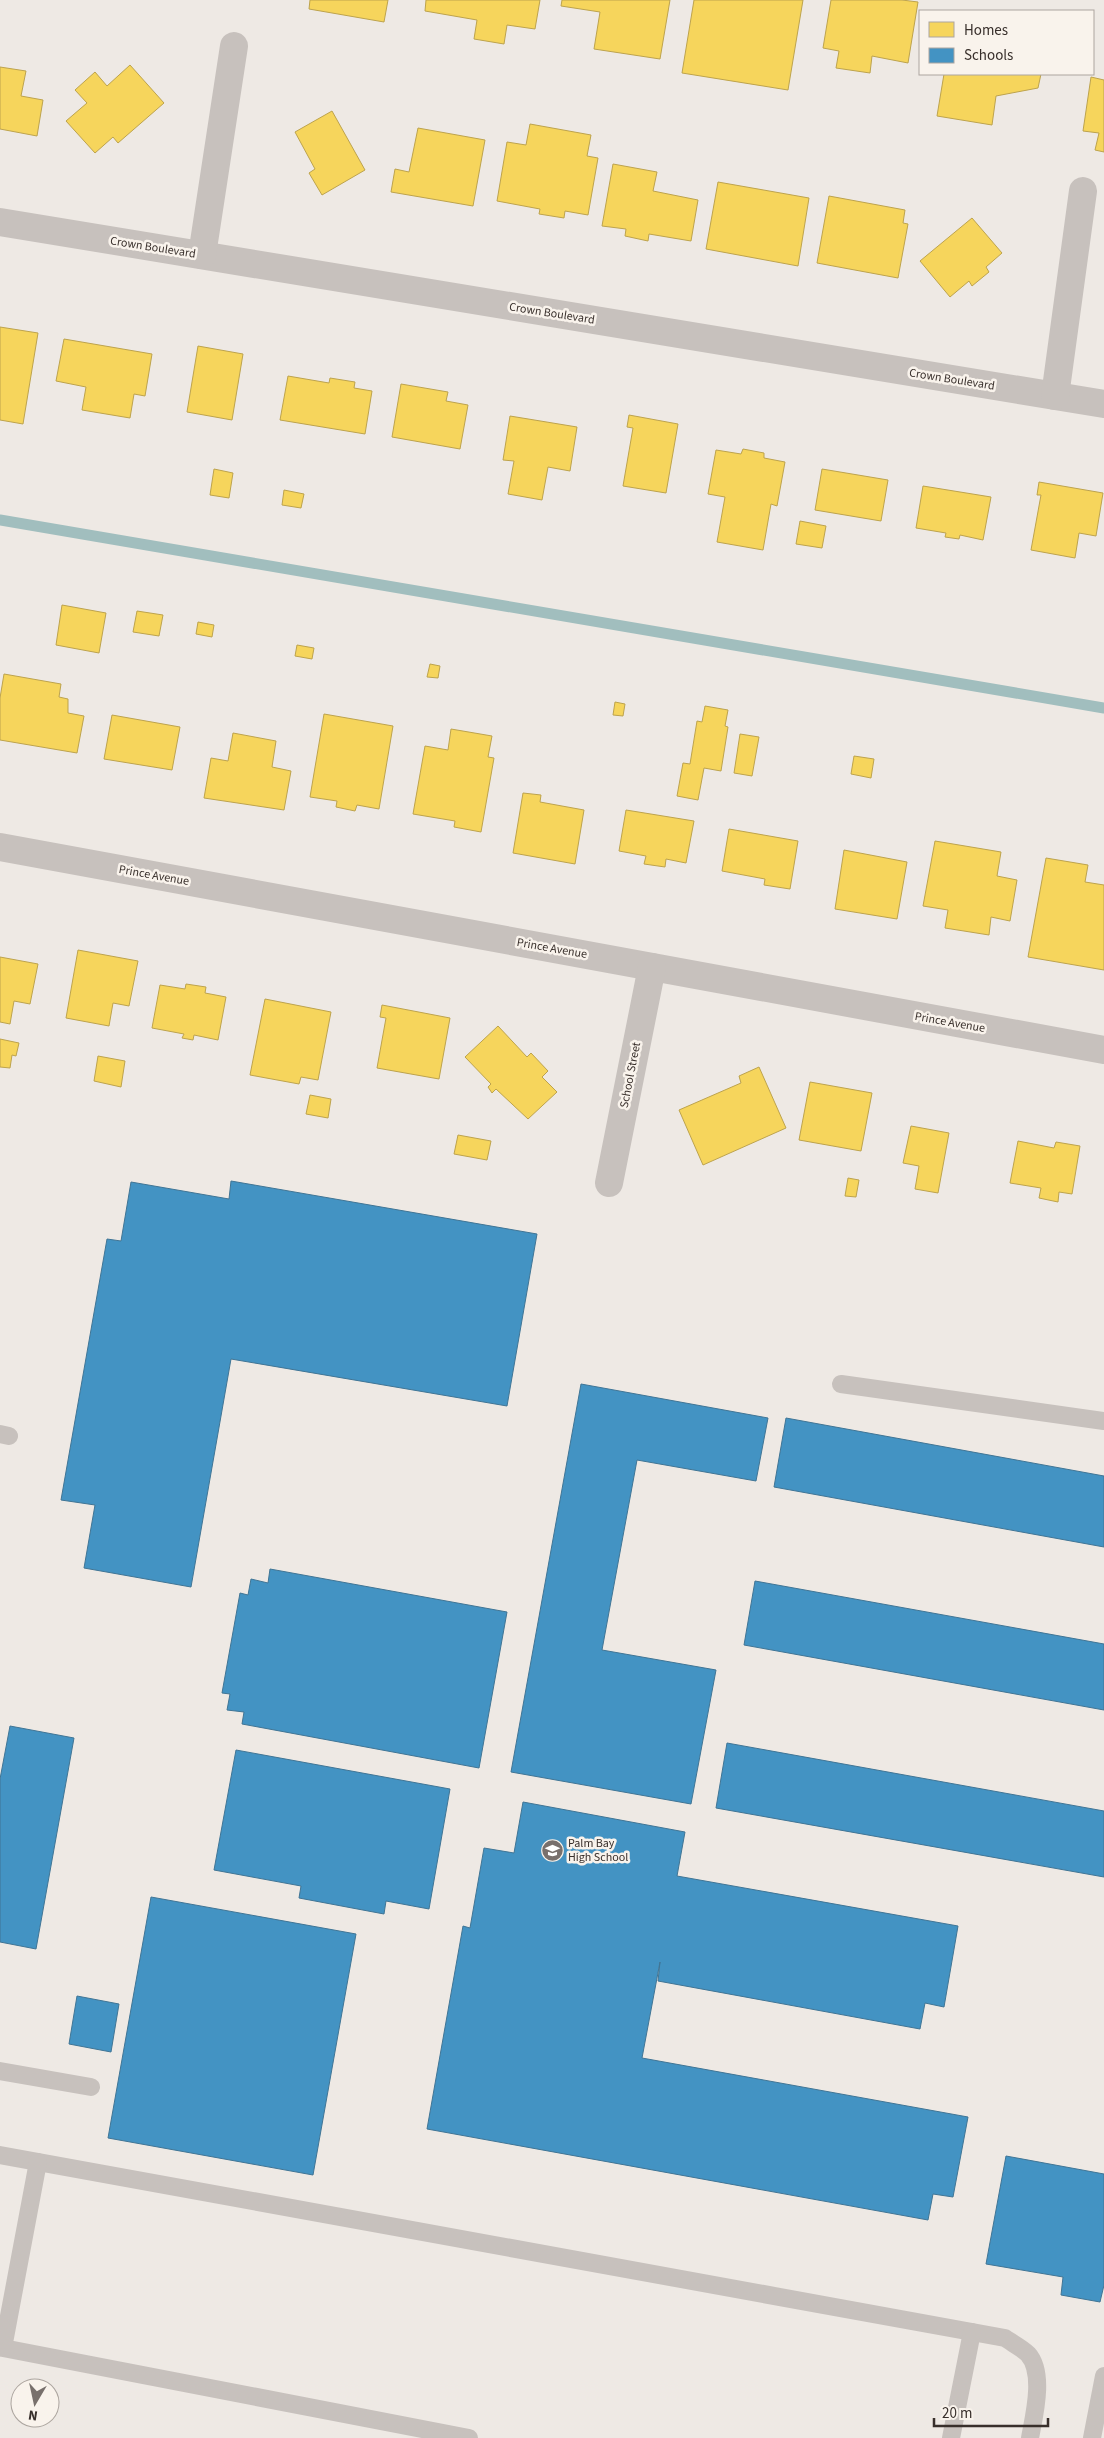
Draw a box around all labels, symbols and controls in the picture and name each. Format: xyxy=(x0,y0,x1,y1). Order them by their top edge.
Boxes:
legend xyxy=(919,10,1094,75)
text: Homes xyxy=(964,20,1008,41)
text: Schools xyxy=(964,45,1013,66)
street label: Crown Boulevard xyxy=(109,232,197,263)
street label: Crown Boulevard xyxy=(508,298,596,329)
street label: Crown Boulevard xyxy=(908,364,996,395)
street label: Prince Avenue xyxy=(117,861,190,890)
street label: Prince Avenue xyxy=(515,934,588,963)
street label: Prince Avenue xyxy=(913,1008,986,1037)
street label: School Street xyxy=(616,1041,645,1110)
place label: Palm Bay High School xyxy=(568,1835,628,1866)
school or university icon: Palm Bay High School xyxy=(540,1838,564,1862)
north arrow xyxy=(10,2378,60,2428)
scale bar xyxy=(934,2396,1048,2428)
text: 20 m xyxy=(942,2403,972,2424)
text: N xyxy=(27,2404,39,2425)

